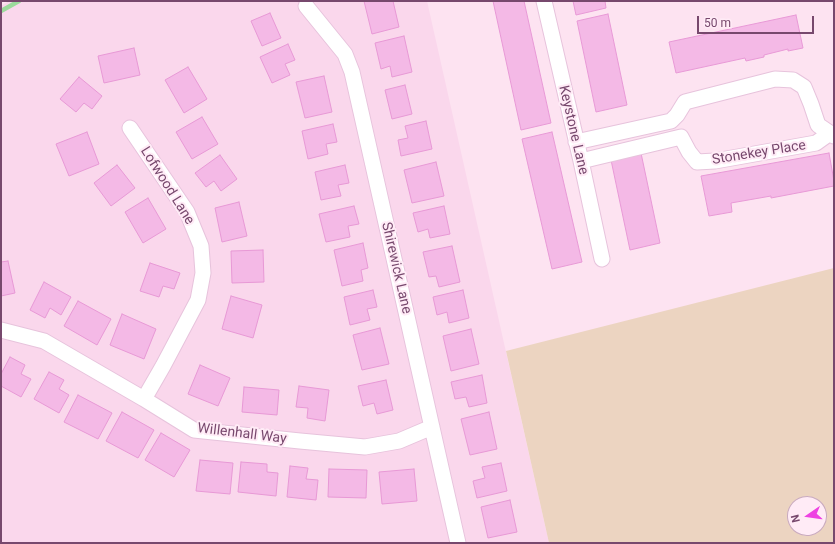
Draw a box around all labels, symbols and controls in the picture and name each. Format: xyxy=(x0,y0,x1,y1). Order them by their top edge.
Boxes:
scale bar xyxy=(699,8,816,34)
text: 50 m xyxy=(704,16,731,30)
street label: Keystone Lane xyxy=(555,84,591,176)
street label: Stonekey Place xyxy=(711,137,807,169)
street label: Lofwood Lane xyxy=(136,144,198,228)
street label: Shirewick Lane xyxy=(377,221,415,315)
street label: Willenhall Way xyxy=(196,420,288,448)
north arrow xyxy=(787,496,827,536)
text: N xyxy=(789,513,803,524)

